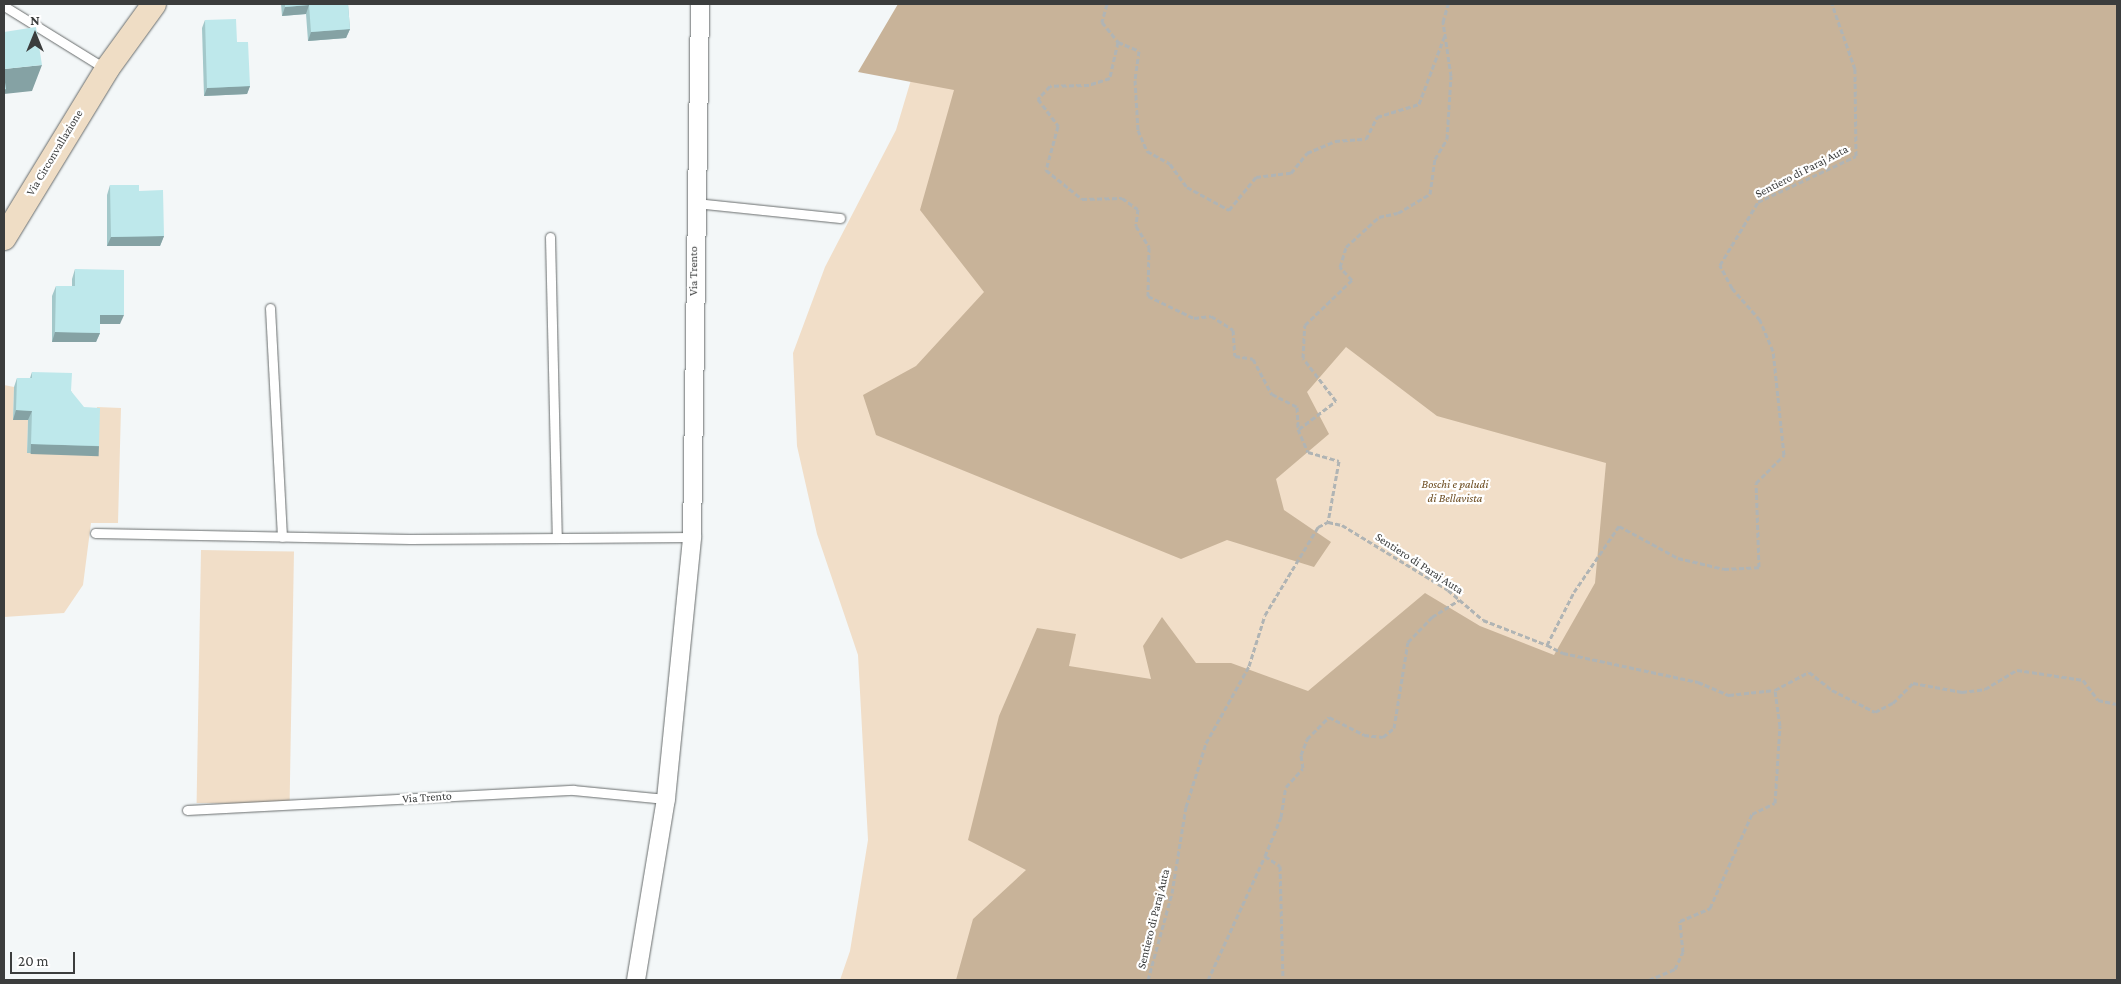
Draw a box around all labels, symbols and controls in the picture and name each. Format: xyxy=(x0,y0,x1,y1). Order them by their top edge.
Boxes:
north arrow xyxy=(10,10,60,60)
text: N xyxy=(30,12,40,28)
street label: Via Circonvallazione xyxy=(24,107,86,199)
street label: Sentiero di Paraj Auta xyxy=(1753,142,1851,202)
street label: Via Trento xyxy=(687,246,701,296)
park label: Boschi e paludi di Bellavista xyxy=(1422,478,1488,506)
street label: Sentiero di Paraj Auta xyxy=(1372,530,1466,598)
street label: Via Trento xyxy=(402,789,452,807)
street label: Sentiero di Paraj Auta xyxy=(1135,868,1173,970)
scale bar xyxy=(12,942,78,974)
text: 20 m xyxy=(18,953,49,969)

